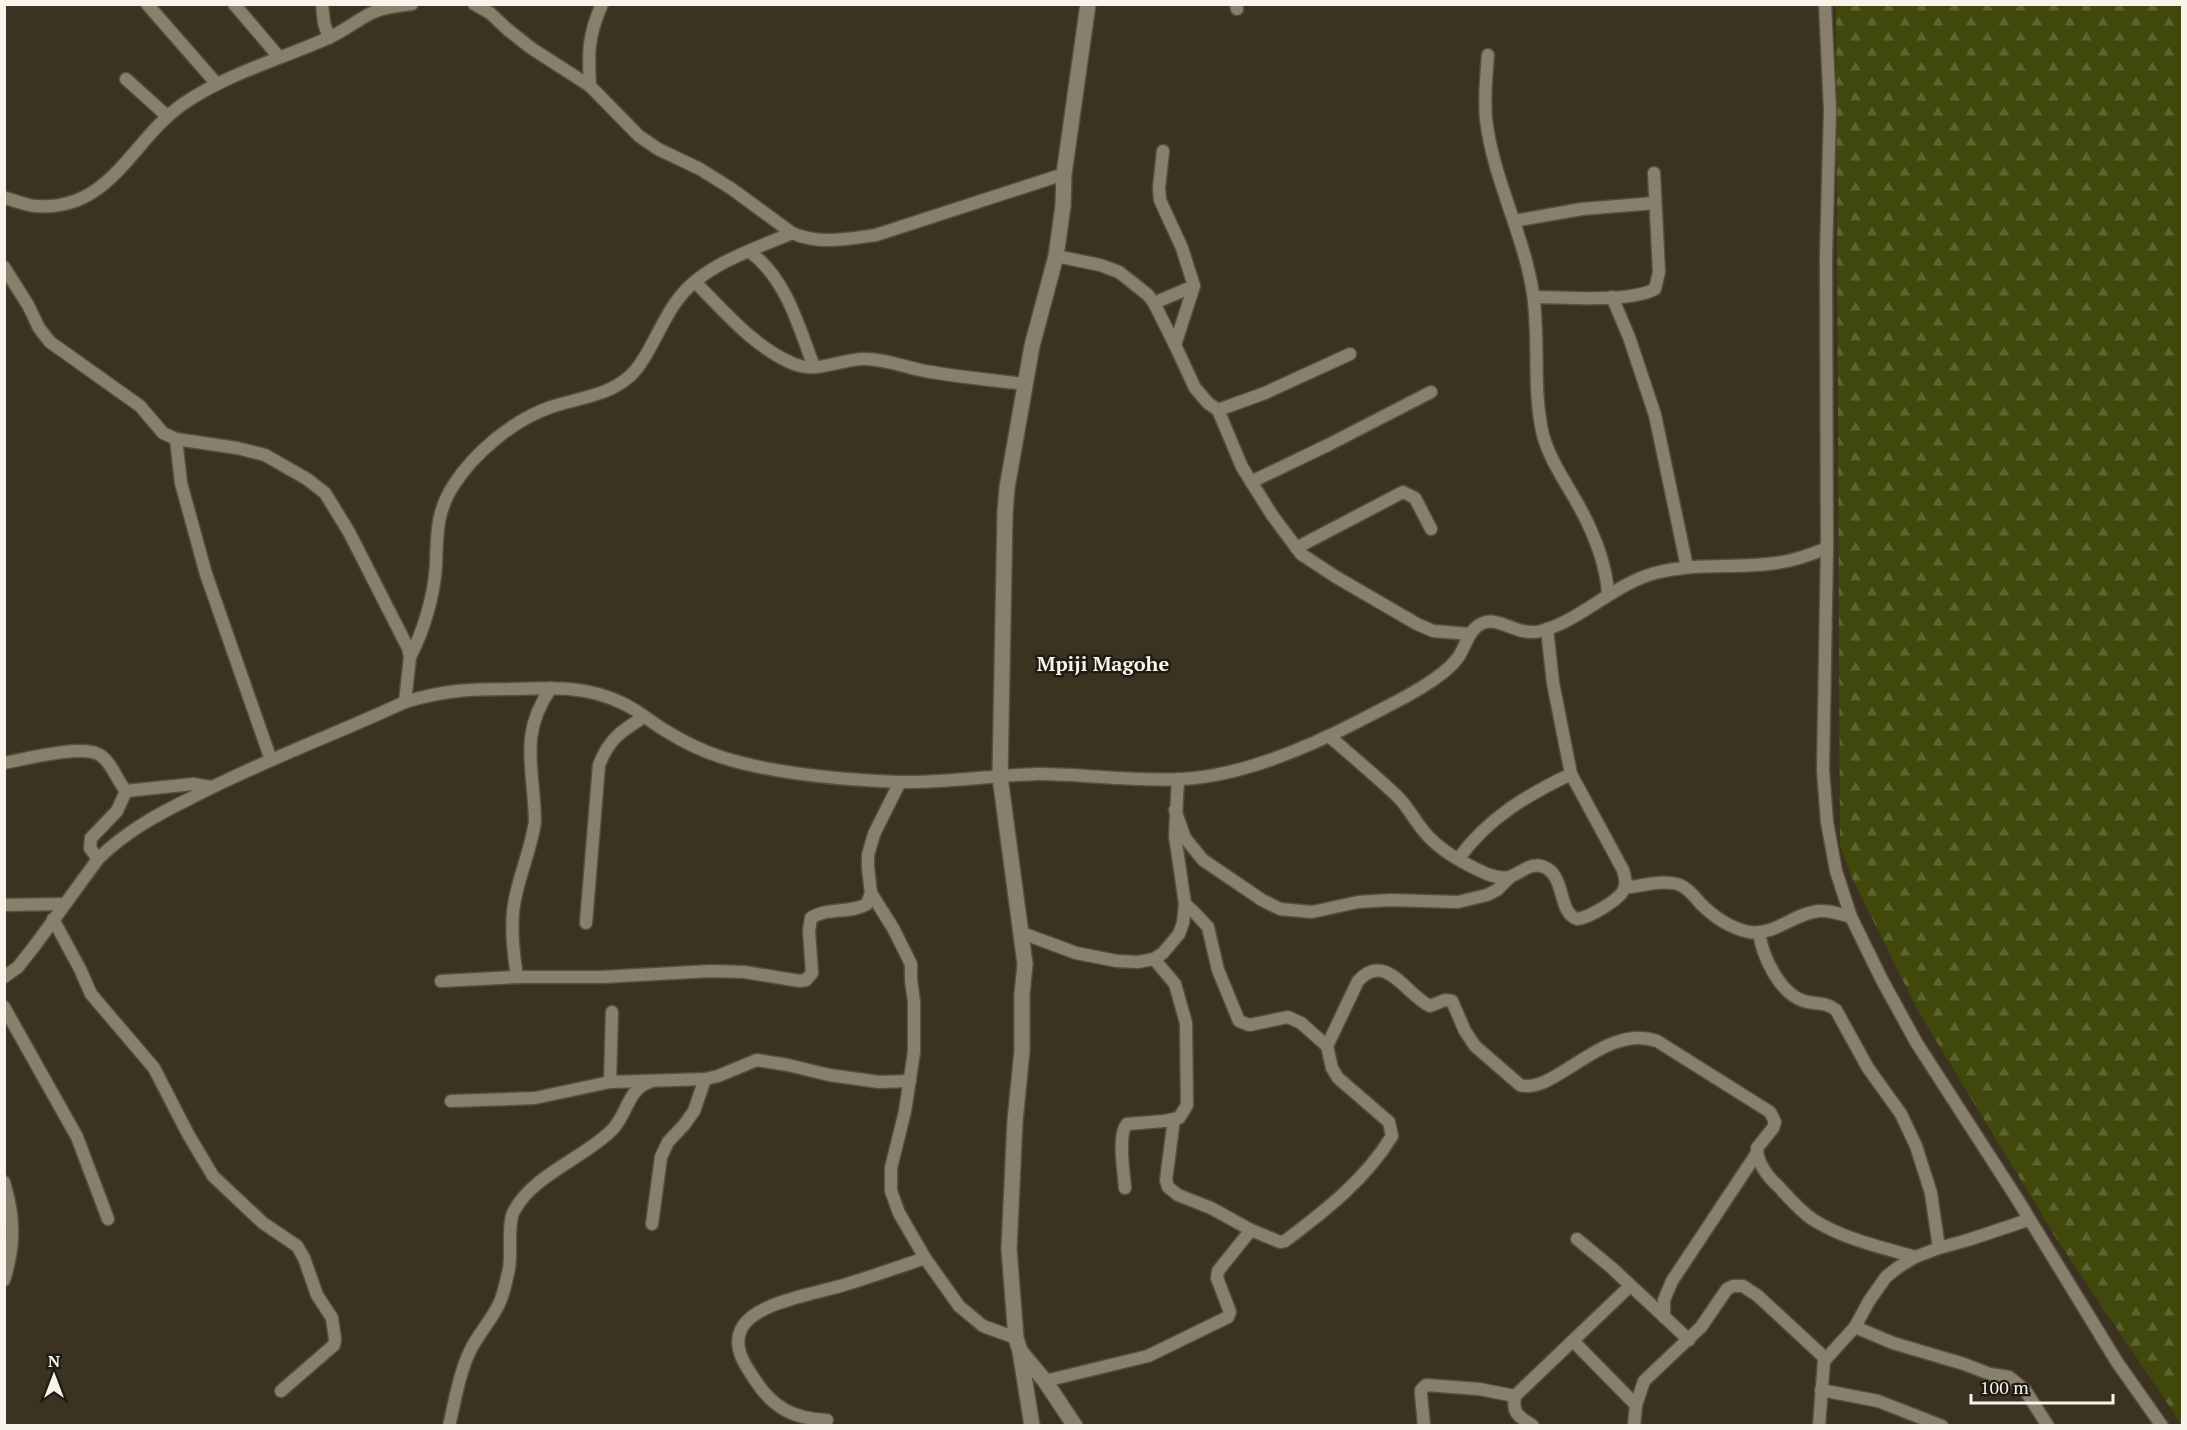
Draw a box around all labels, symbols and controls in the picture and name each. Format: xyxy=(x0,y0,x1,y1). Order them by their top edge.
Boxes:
district label: Mpiji Magohe xyxy=(1037,650,1169,677)
north arrow xyxy=(24,1346,84,1406)
text: N xyxy=(48,1350,60,1372)
scale bar xyxy=(1971,1367,2114,1405)
text: 100 m xyxy=(1980,1375,2029,1399)

